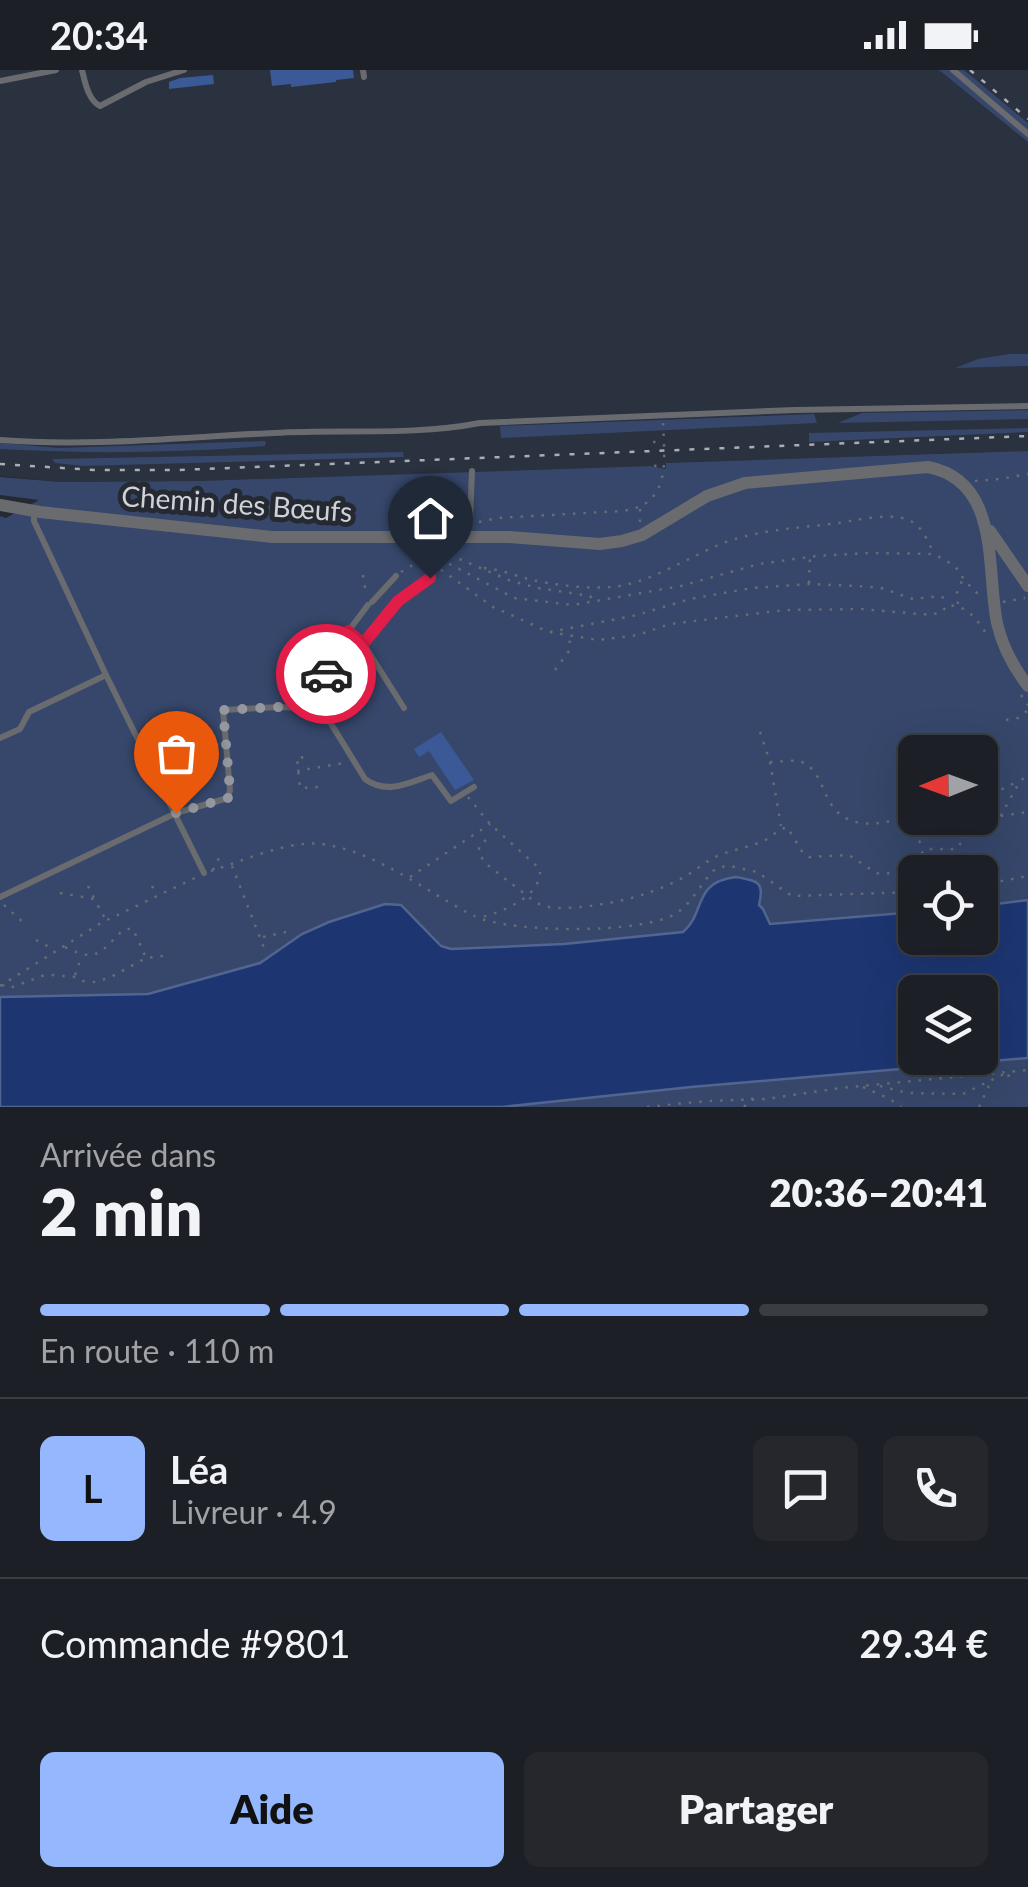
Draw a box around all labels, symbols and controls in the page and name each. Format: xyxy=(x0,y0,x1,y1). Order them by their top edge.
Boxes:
text: 20:34 xyxy=(50,12,148,58)
pin xyxy=(388,476,473,579)
street label: Chemin des Bœufs xyxy=(120,478,354,528)
icon: home xyxy=(403,491,458,546)
courier xyxy=(276,624,376,724)
icon: car xyxy=(299,647,354,702)
pin xyxy=(134,711,219,814)
icon: bag xyxy=(149,726,204,781)
north arrow xyxy=(898,735,998,835)
map controls xyxy=(898,735,998,1075)
button: locate xyxy=(898,855,998,955)
button: layers xyxy=(898,975,998,1075)
text: Arrivée dans xyxy=(40,1135,216,1174)
text: 20:36–20:41 xyxy=(769,1169,988,1215)
text: 2 min xyxy=(40,1172,202,1250)
text: En route · 110 m xyxy=(40,1331,274,1370)
button: chat xyxy=(753,1436,858,1541)
button: phone xyxy=(883,1436,988,1541)
text: Léa xyxy=(170,1446,228,1492)
text: L xyxy=(83,1465,102,1511)
text: Livreur · 4.9 xyxy=(170,1492,337,1531)
text: Commande #9801 xyxy=(40,1620,350,1666)
text: 29.34 € xyxy=(860,1620,988,1666)
button: Aide xyxy=(40,1752,504,1867)
button: Partager xyxy=(524,1752,988,1867)

